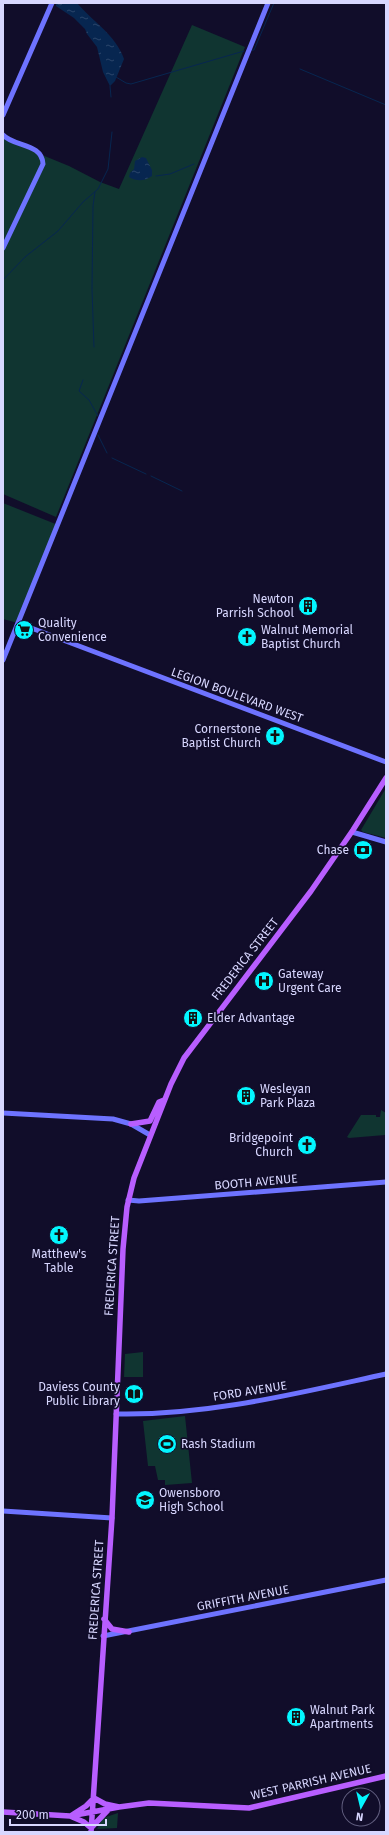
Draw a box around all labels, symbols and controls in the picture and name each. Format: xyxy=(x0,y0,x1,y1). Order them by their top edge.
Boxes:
place label: Newton Parrish School xyxy=(216,592,294,620)
building icon: Newton Parrish School xyxy=(297,595,319,617)
place label: Quality Convenience xyxy=(38,616,107,644)
supermarket icon: Quality Convenience xyxy=(13,619,35,641)
place label: Walnut Memorial Baptist Church xyxy=(261,623,354,651)
church icon: Walnut Memorial Baptist Church xyxy=(236,626,258,648)
street label: LEGION BOULEVARD WEST xyxy=(169,665,306,726)
place label: Cornerstone Baptist Church xyxy=(182,722,261,750)
church icon: Cornerstone Baptist Church xyxy=(264,725,286,747)
bank icon: Chase xyxy=(352,839,374,861)
place label: Chase xyxy=(317,843,349,857)
street label: FREDERICA STREET xyxy=(209,915,282,1003)
place label: Gateway Urgent Care xyxy=(278,967,341,995)
hospital icon: Gateway Urgent Care xyxy=(253,970,275,992)
building icon: Elder Advantage xyxy=(182,1007,204,1029)
place label: Elder Advantage xyxy=(207,1011,295,1025)
place label: Wesleyan Park Plaza xyxy=(260,1082,315,1110)
building icon: Wesleyan Park Plaza xyxy=(235,1085,257,1107)
place label: Bridgepoint Church xyxy=(229,1131,294,1159)
church icon: Bridgepoint Church xyxy=(296,1134,318,1156)
street label: BOOTH AVENUE xyxy=(214,1171,298,1193)
street label: FREDERICA STREET xyxy=(102,1215,123,1316)
church icon: Matthew's Table xyxy=(48,1224,70,1246)
place label: Matthew's Table xyxy=(32,1247,87,1275)
street label: FORD AVENUE xyxy=(212,1378,288,1404)
place label: Daviess County Public Library xyxy=(38,1380,120,1408)
library icon: Daviess County Public Library xyxy=(123,1383,145,1405)
sports icon: Rash Stadium xyxy=(156,1433,178,1455)
place label: Rash Stadium xyxy=(181,1437,256,1451)
place label: Owensboro High School xyxy=(159,1486,224,1514)
school or university icon: Owensboro High School xyxy=(134,1489,156,1511)
street label: FREDERICA STREET xyxy=(86,1539,107,1640)
street label: GRIFFITH AVENUE xyxy=(196,1582,290,1614)
place label: Walnut Park Apartments xyxy=(310,1703,375,1731)
building icon: Walnut Park Apartments xyxy=(285,1706,307,1728)
street label: WEST PARRISH AVENUE xyxy=(249,1761,373,1803)
north arrow xyxy=(341,1787,381,1827)
scale bar xyxy=(10,1801,106,1827)
text: 200 m xyxy=(16,1808,49,1822)
text: N xyxy=(355,1809,364,1823)

